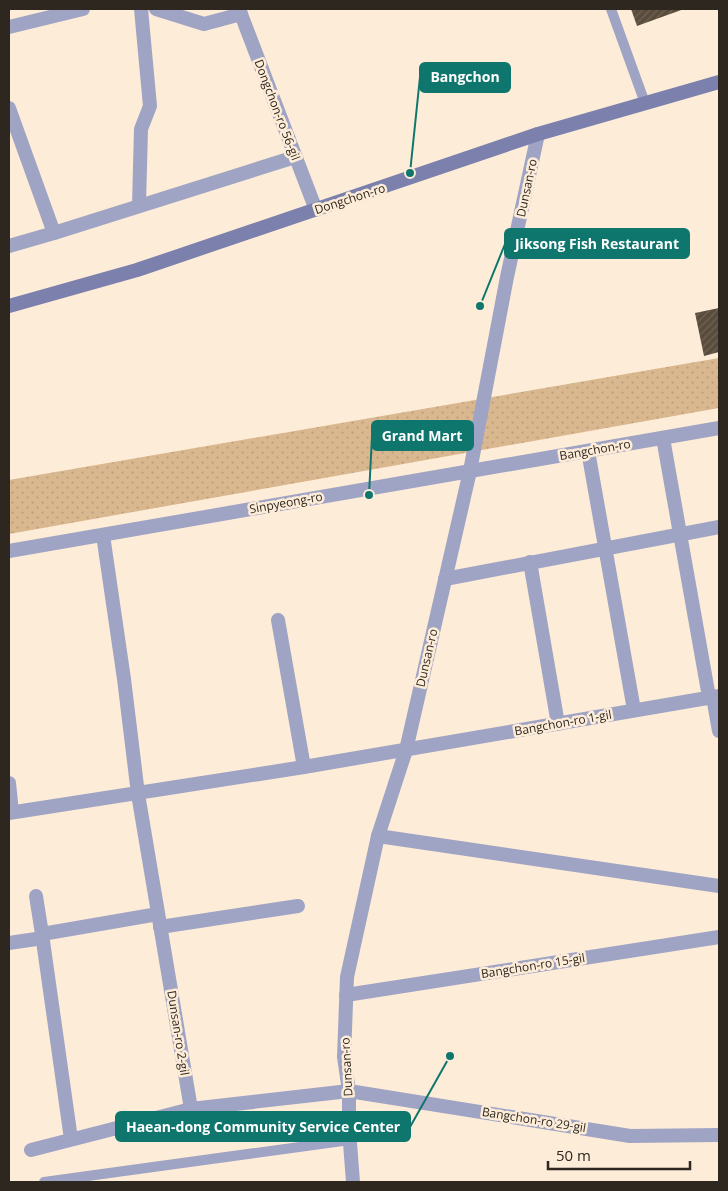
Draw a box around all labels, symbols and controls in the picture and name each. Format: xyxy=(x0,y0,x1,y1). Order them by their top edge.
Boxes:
street label: Dongchon-ro 56-gil xyxy=(250,57,305,163)
callout: Bangchon xyxy=(420,63,510,92)
text: Bangchon xyxy=(430,67,500,86)
street label: Dunsan-ro xyxy=(512,157,541,219)
street label: Dongchon-ro xyxy=(312,179,387,218)
callout: Jiksong Fish Restaurant xyxy=(505,229,689,258)
text: Jiksong Fish Restaurant xyxy=(513,234,679,253)
callout: Grand Mart xyxy=(372,421,473,450)
text: Grand Mart xyxy=(382,426,462,445)
street label: Bangchon-ro xyxy=(558,435,632,464)
street label: Sinpyeong-ro xyxy=(248,488,324,517)
street label: Dunsan-ro xyxy=(412,627,441,689)
street label: Bangchon-ro 1-gil xyxy=(513,706,613,739)
street label: Bangchon-ro 15-gil xyxy=(480,949,586,982)
street label: Dunsan-ro 2-gil xyxy=(163,989,194,1077)
street label: Dunsan-ro xyxy=(336,1037,357,1097)
street label: Bangchon-ro 29-gil xyxy=(481,1103,587,1136)
callout: Haean-dong Community Service Center xyxy=(116,1112,410,1141)
text: Haean-dong Community Service Center xyxy=(126,1117,401,1136)
scale bar xyxy=(548,1138,690,1170)
text: 50 m xyxy=(556,1145,591,1165)

